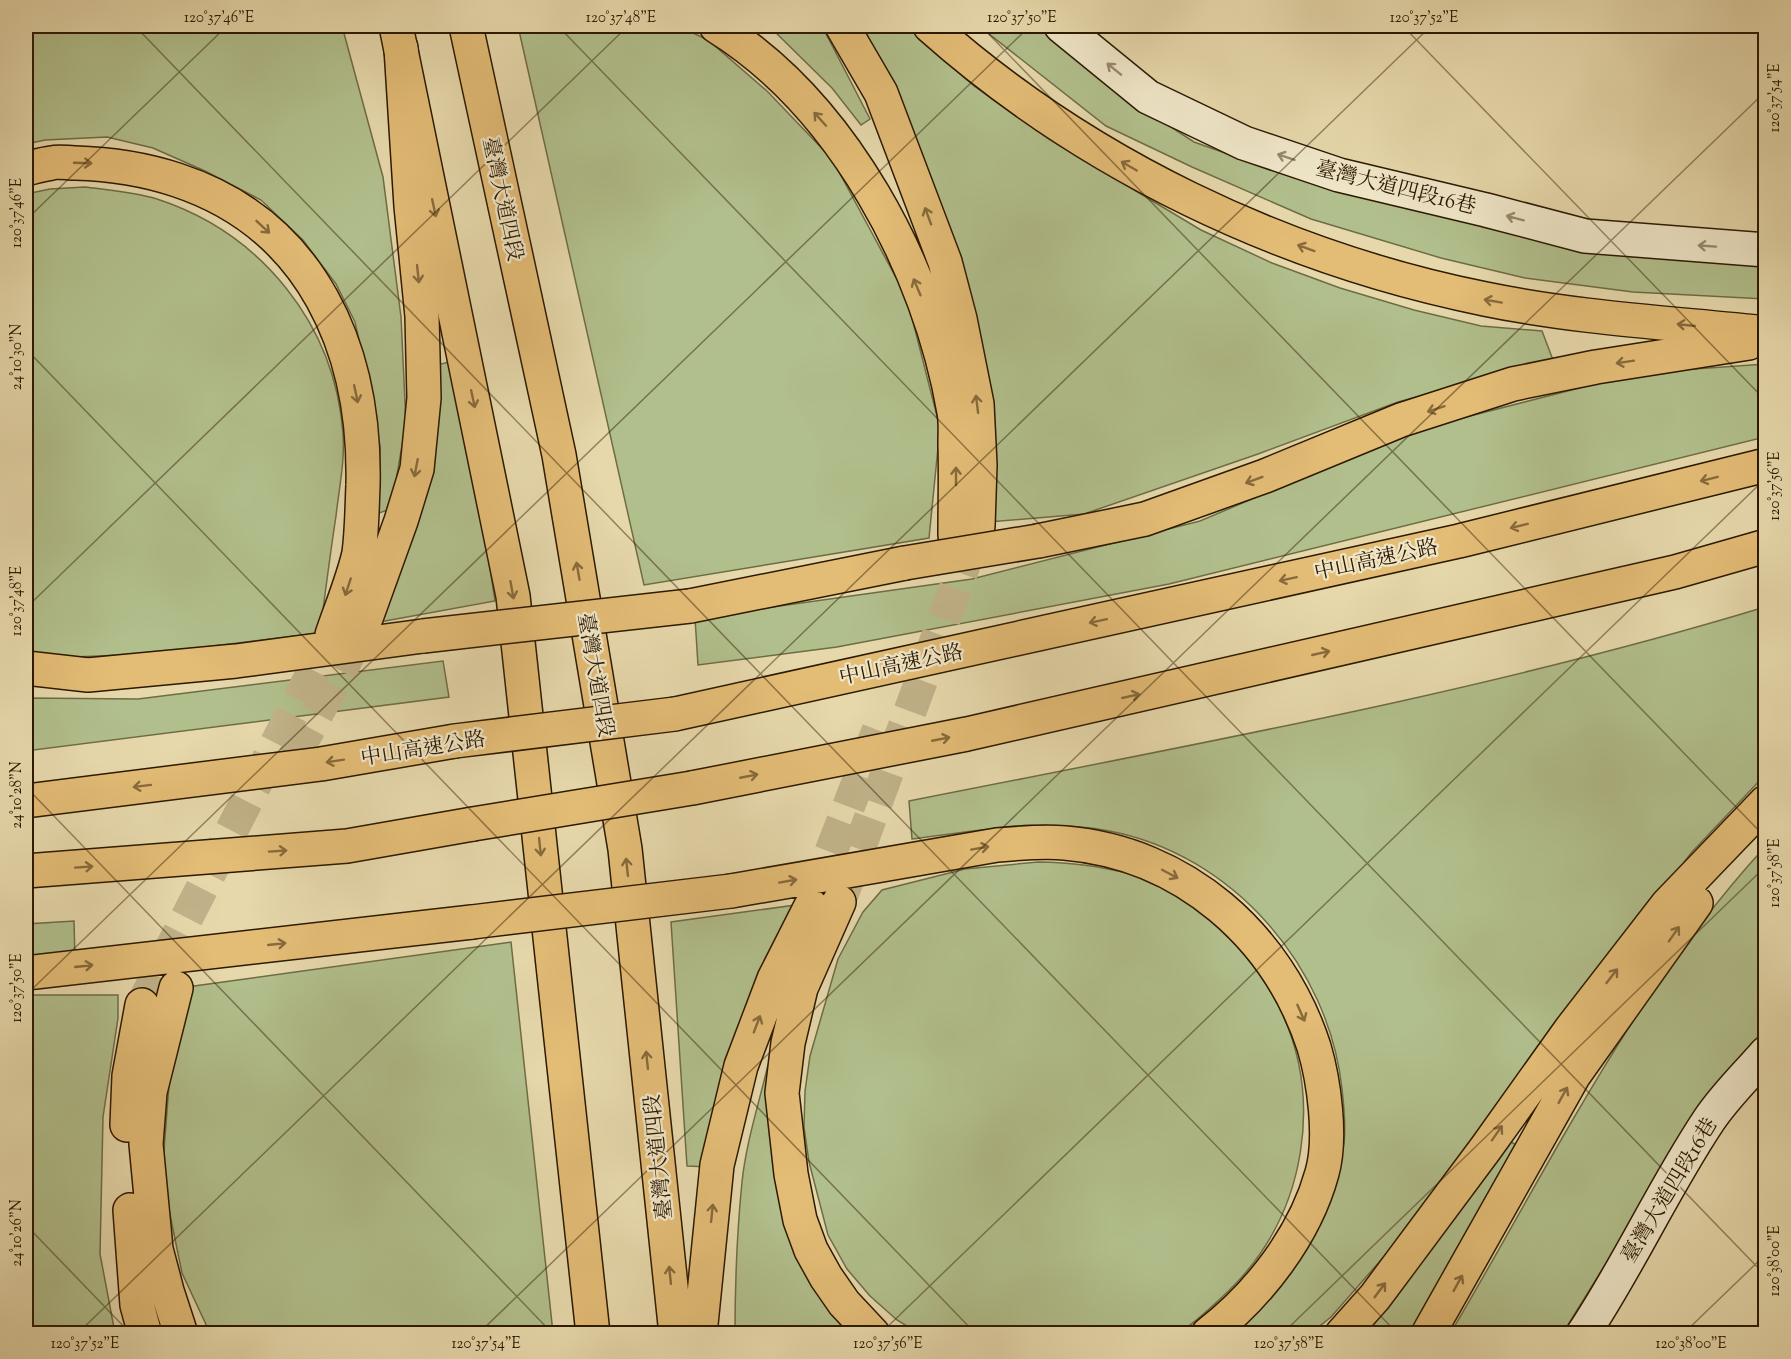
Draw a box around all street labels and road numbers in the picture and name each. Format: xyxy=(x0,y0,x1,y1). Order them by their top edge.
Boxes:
street label: 臺灣大道四段 xyxy=(473,135,529,264)
street label: 臺灣大道四段16巷 xyxy=(1312,154,1479,223)
street label: 中山高速公路 xyxy=(1312,533,1441,589)
street label: 臺灣大道四段 xyxy=(568,611,620,740)
street label: 中山高速公路 xyxy=(837,638,966,694)
street label: 中山高速公路 xyxy=(359,725,488,775)
street label: 臺灣大道四段 xyxy=(638,1093,681,1221)
street label: 臺灣大道四段16巷 xyxy=(1615,1113,1726,1269)

